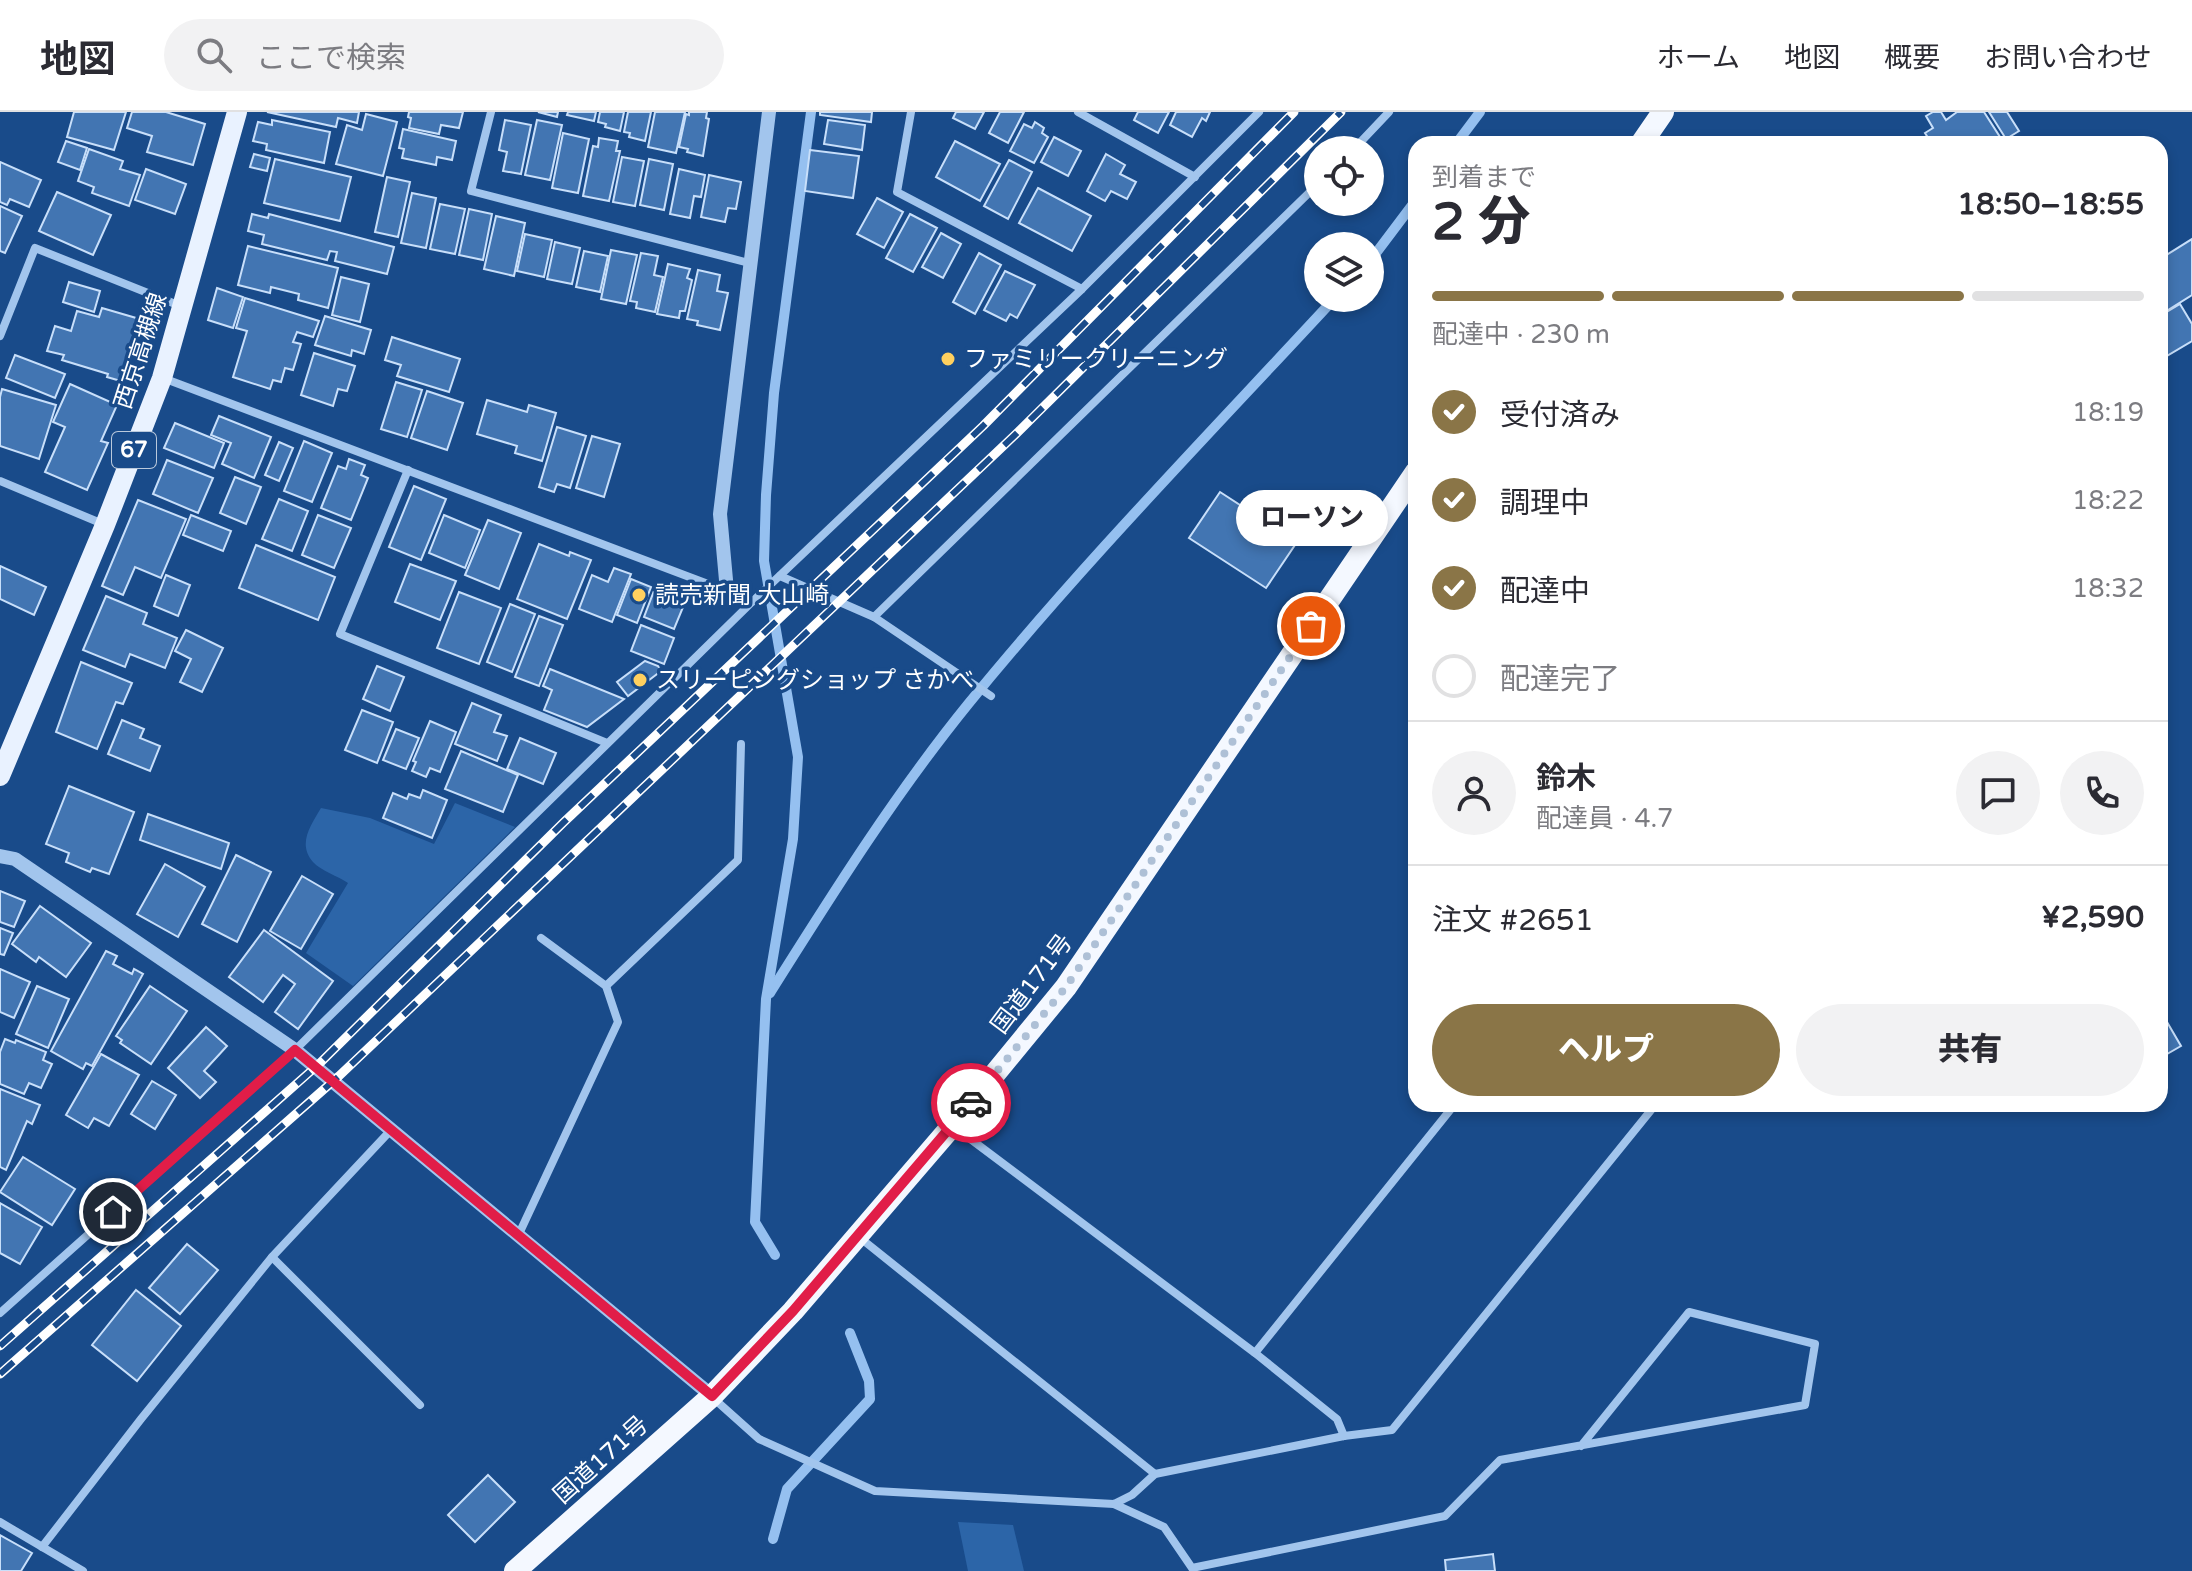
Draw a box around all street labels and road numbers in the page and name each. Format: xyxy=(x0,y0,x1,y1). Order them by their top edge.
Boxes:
street label: 西京高槻線 xyxy=(109,289,173,413)
road number: 67 xyxy=(112,432,156,468)
street label: 国道171号 xyxy=(985,928,1079,1040)
street label: 国道171号 xyxy=(548,1410,654,1510)

